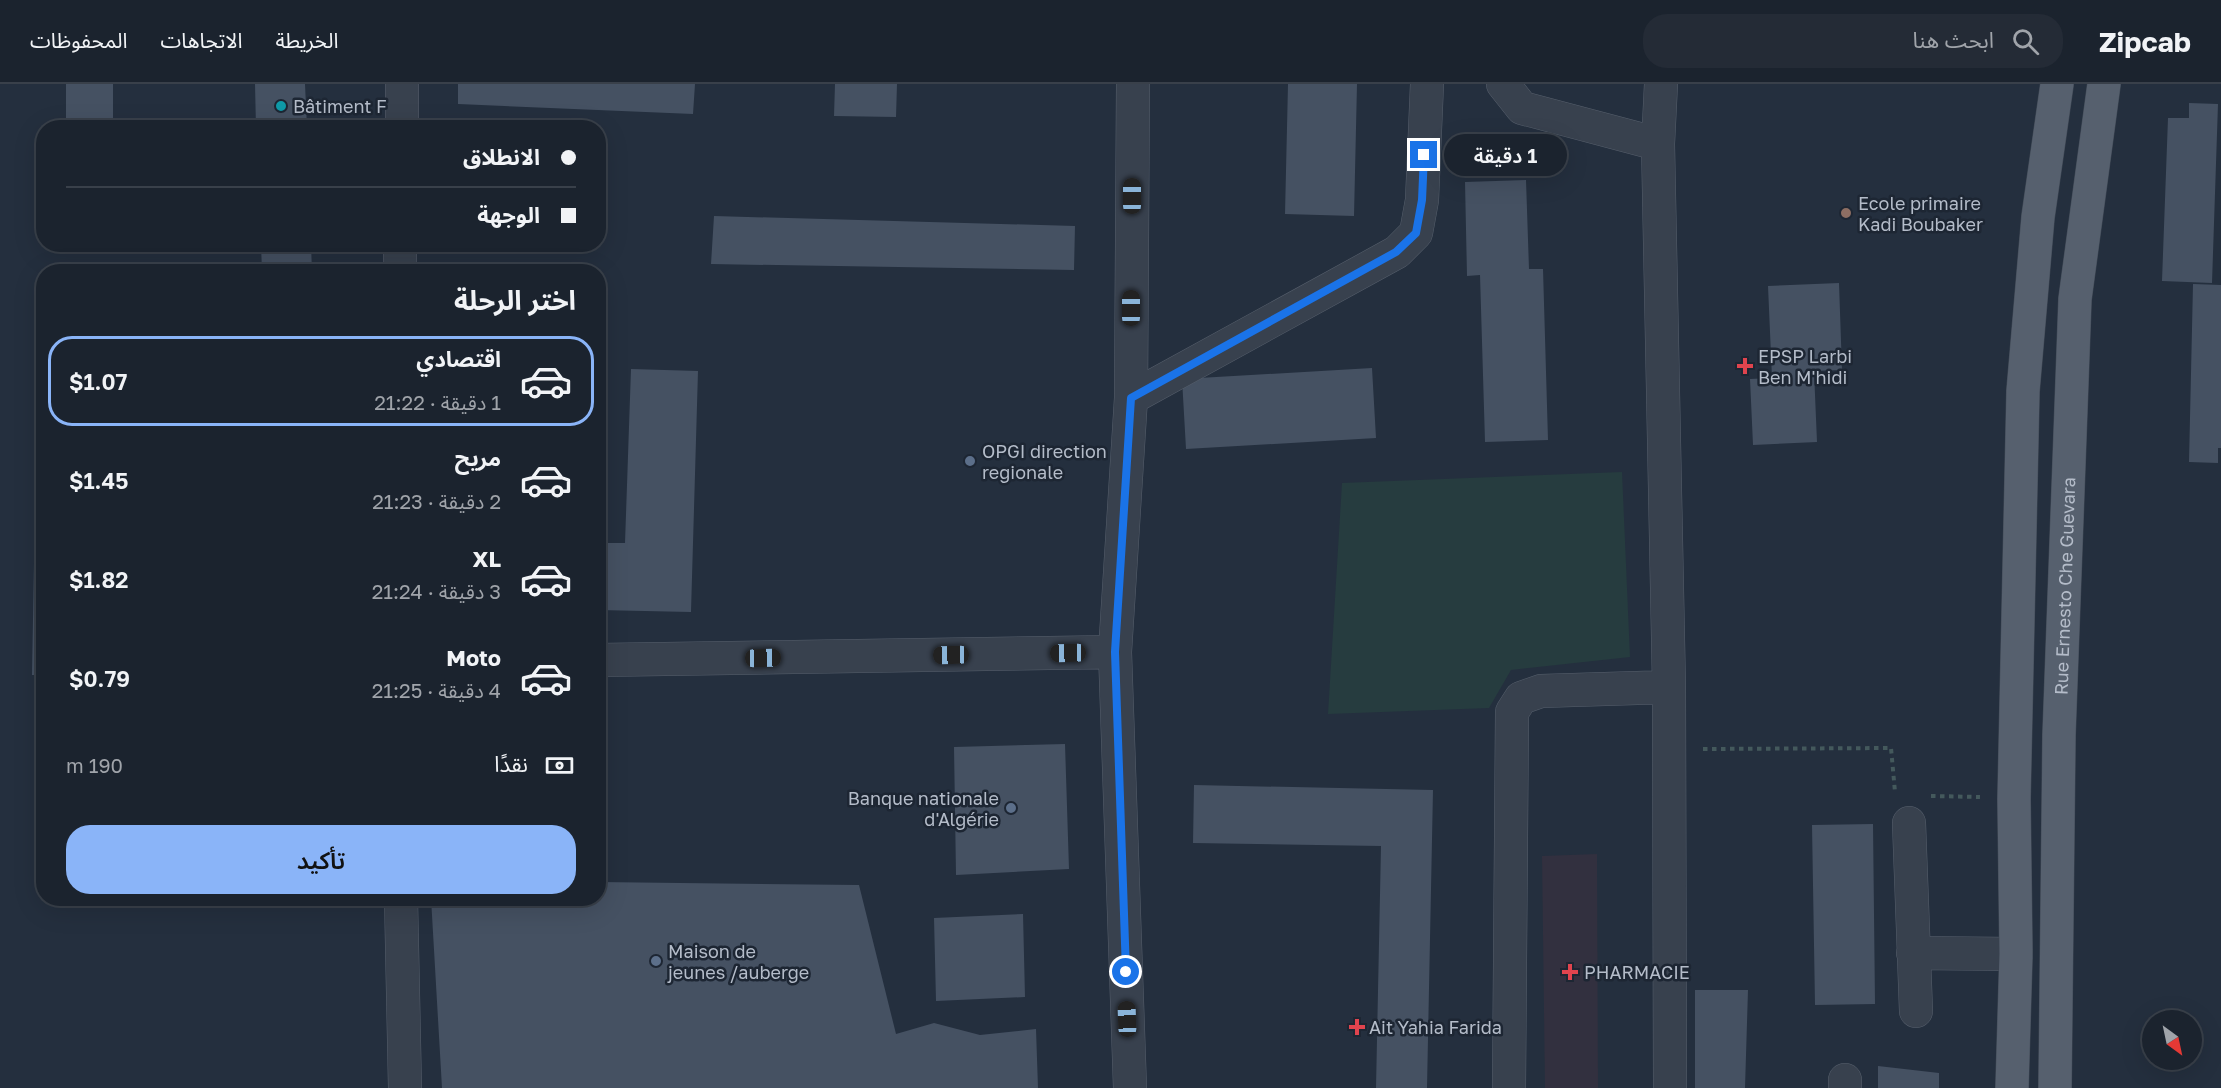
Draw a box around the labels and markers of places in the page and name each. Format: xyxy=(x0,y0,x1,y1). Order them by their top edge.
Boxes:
place label: Bâtiment F xyxy=(293,95,387,117)
marker: Bâtiment F xyxy=(274,99,288,113)
place label: Ecole primaire Kadi Boubaker xyxy=(1858,192,1983,235)
marker: Ecole primaire Kadi Boubaker xyxy=(1839,206,1853,220)
place label: EPSP Larbi Ben M'hidi xyxy=(1758,345,1852,388)
marker: EPSP Larbi Ben M'hidi xyxy=(1736,357,1754,375)
place label: OPGI direction regionale xyxy=(982,440,1107,483)
marker: OPGI direction regionale xyxy=(963,454,977,468)
place label: Banque nationale d'Algérie xyxy=(848,787,999,830)
marker: Banque nationale d'Algérie xyxy=(1004,801,1018,815)
place label: Maison de jeunes /auberge xyxy=(667,940,809,983)
marker: Maison de jeunes /auberge xyxy=(649,954,663,968)
place label: PHARMACIE xyxy=(1584,961,1690,983)
marker: PHARMACIE xyxy=(1561,963,1579,981)
place label: Ait Yahia Farida xyxy=(1369,1016,1502,1038)
marker: Ait Yahia Farida xyxy=(1350,1020,1364,1034)

